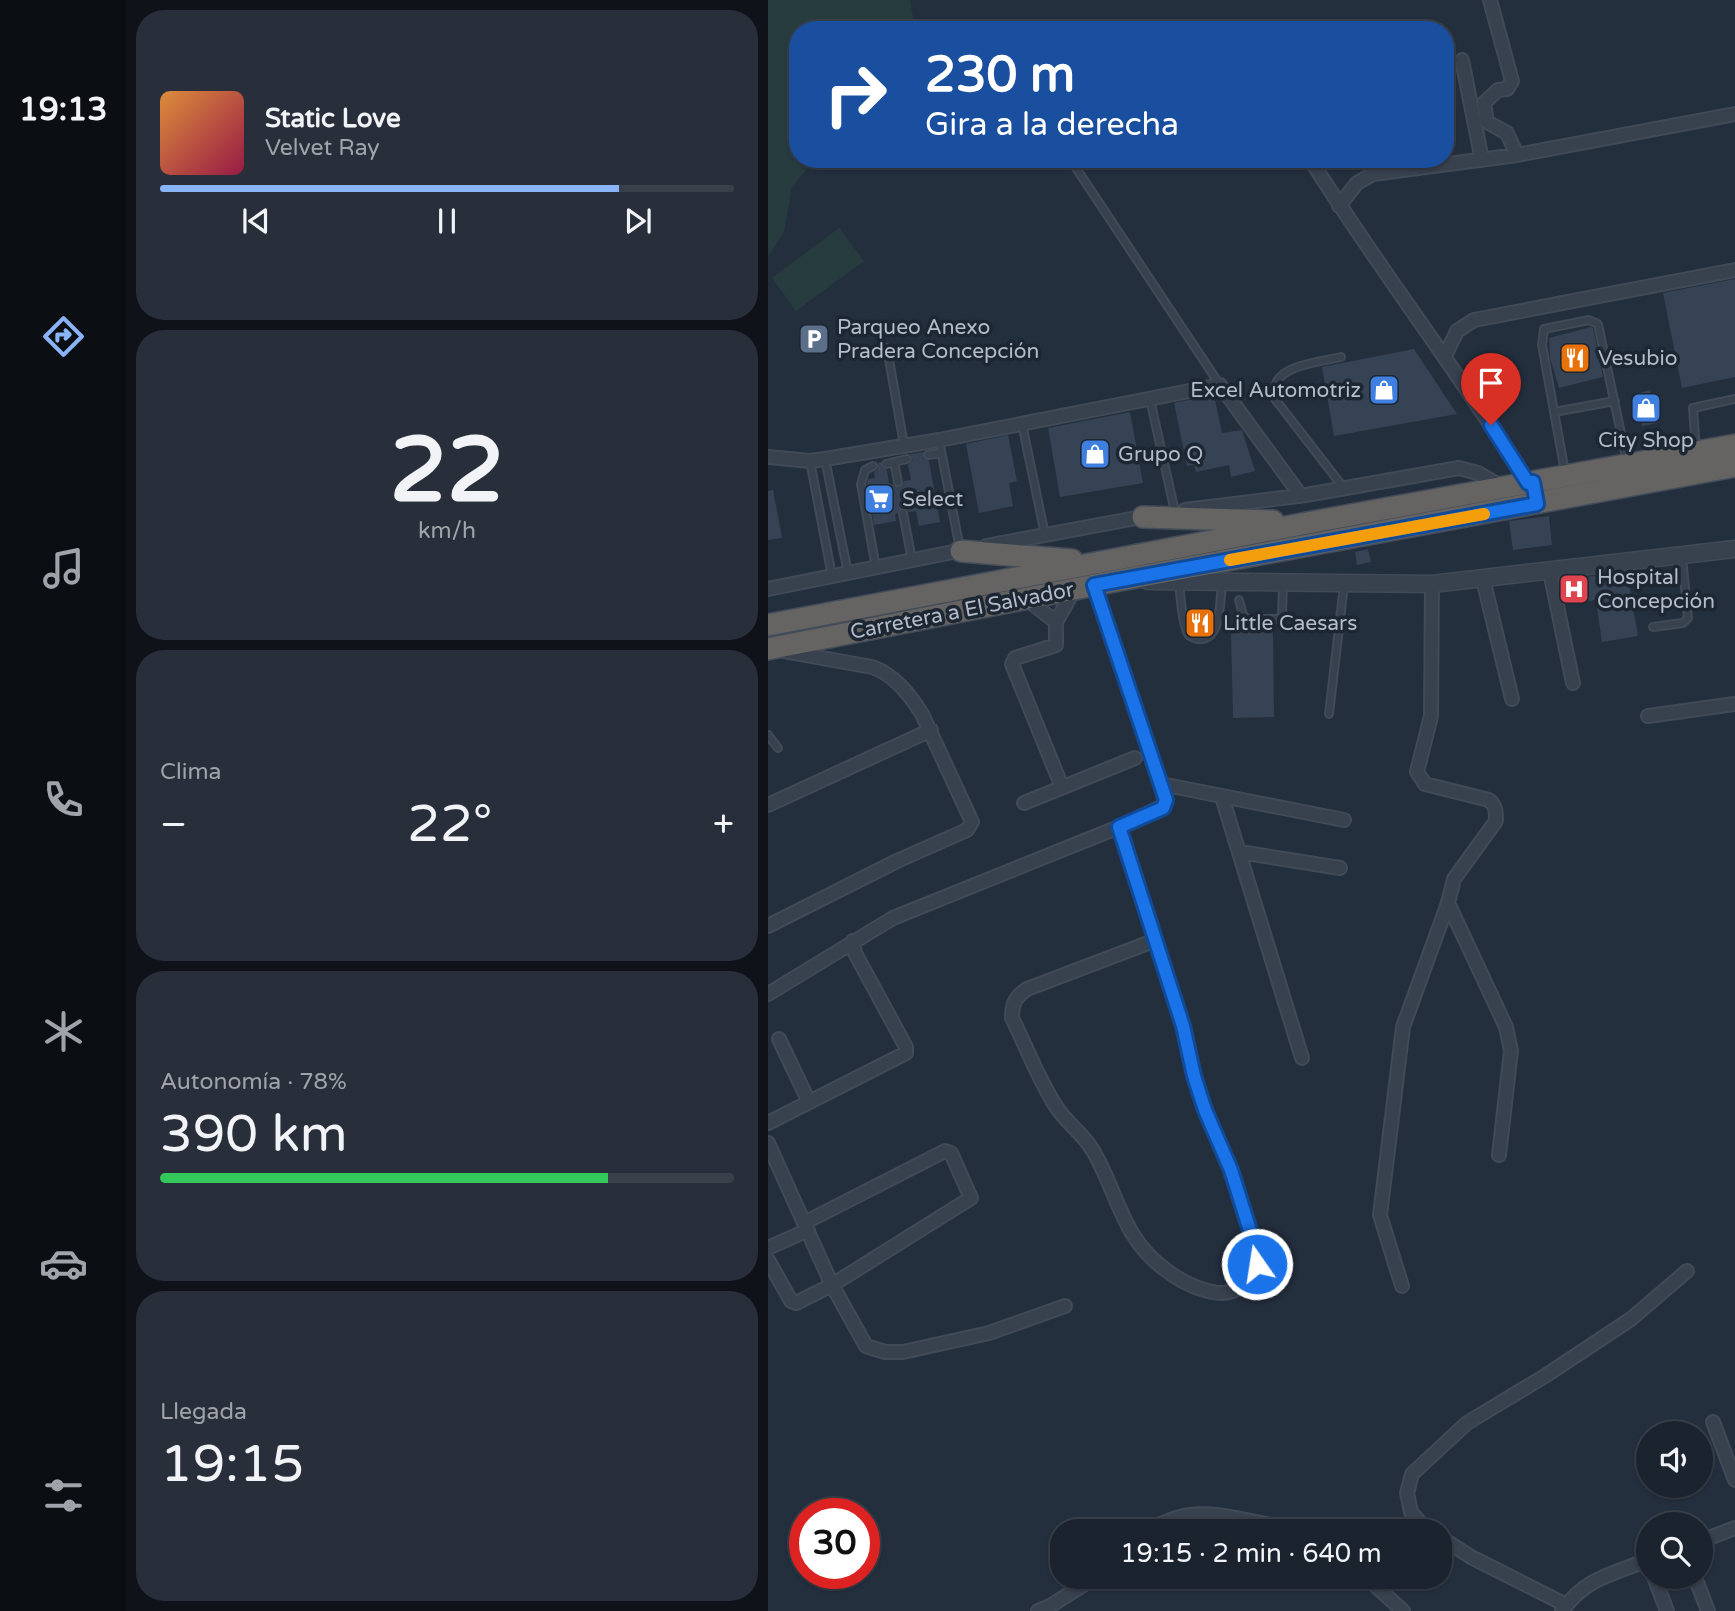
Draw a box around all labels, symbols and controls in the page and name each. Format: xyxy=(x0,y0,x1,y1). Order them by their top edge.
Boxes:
text: 230 m xyxy=(925,46,1075,105)
icon: right xyxy=(810,49,901,140)
text: 19:13 xyxy=(19,91,107,129)
text: Static Love xyxy=(265,103,401,134)
text: Gira a la derecha xyxy=(925,106,1179,144)
text: Velvet Ray xyxy=(265,134,380,162)
icon: previous xyxy=(237,202,275,240)
icon: pause xyxy=(428,202,466,240)
icon: next xyxy=(619,202,657,240)
icon: directions xyxy=(39,312,88,361)
place label: Parqueo Anexo Pradera Concepción xyxy=(837,315,1039,364)
parking icon: Parqueo Anexo Pradera Concepción xyxy=(797,322,831,356)
restaurant icon: Vesubio xyxy=(1558,341,1592,375)
place label: Vesubio xyxy=(1598,346,1677,371)
pin xyxy=(1461,353,1521,425)
icon: arrive xyxy=(1472,364,1510,402)
shop icon: Excel Automotriz xyxy=(1367,373,1401,407)
place label: Excel Automotriz xyxy=(1190,378,1361,403)
shop icon: City Shop xyxy=(1629,391,1663,425)
text: 22 xyxy=(390,416,504,526)
place label: City Shop xyxy=(1598,428,1694,453)
shop icon: Grupo Q xyxy=(1078,437,1112,471)
place label: Grupo Q xyxy=(1118,442,1203,467)
supermarket icon: Select xyxy=(862,482,896,516)
place label: Select xyxy=(902,487,963,512)
text: km/h xyxy=(418,517,476,545)
icon: music xyxy=(39,544,88,593)
place label: Hospital Concepción xyxy=(1597,565,1715,614)
hospital icon: Hospital Concepción xyxy=(1557,572,1591,606)
street label: Carretera a El Salvador xyxy=(848,577,1076,645)
restaurant icon: Little Caesars xyxy=(1183,606,1217,640)
place label: Little Caesars xyxy=(1223,611,1357,636)
text: Clima xyxy=(160,758,221,786)
icon: phone xyxy=(39,775,88,824)
text: 22° xyxy=(407,793,492,856)
text: − xyxy=(160,802,187,848)
text: + xyxy=(713,802,734,848)
icon: climate xyxy=(39,1007,88,1056)
text: Autonomía · 78% xyxy=(160,1068,347,1096)
text: 390 km xyxy=(160,1103,348,1166)
position arrow xyxy=(1220,1227,1294,1301)
icon: car xyxy=(39,1239,88,1288)
text: Llegada xyxy=(160,1398,247,1426)
map controls xyxy=(1636,1421,1713,1589)
button: sound xyxy=(1636,1421,1713,1498)
text: 19:15 xyxy=(160,1433,304,1496)
icon: filters xyxy=(39,1471,88,1520)
speed limit sign: 30 xyxy=(789,1498,880,1589)
button: search xyxy=(1636,1512,1713,1589)
text: 19:15 · 2 min · 640 m xyxy=(1120,1538,1382,1569)

